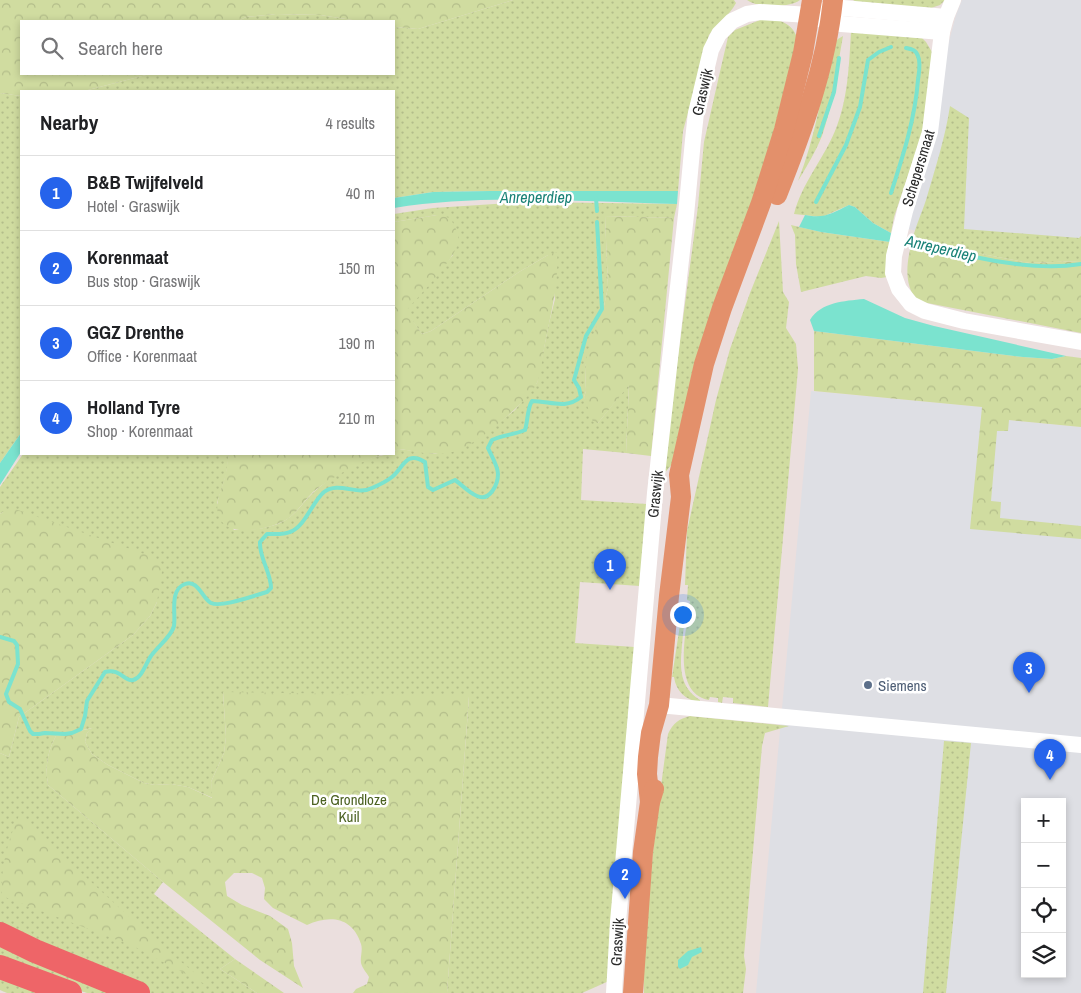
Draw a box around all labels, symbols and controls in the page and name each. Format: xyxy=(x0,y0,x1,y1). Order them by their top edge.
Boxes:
search box xyxy=(20,20,395,75)
icon: search xyxy=(38,34,66,62)
text: Search here xyxy=(78,35,163,61)
street label: Graswijk xyxy=(686,66,718,118)
text: Nearby xyxy=(40,108,98,137)
text: 4 results xyxy=(325,112,375,134)
street label: Schepersmaat xyxy=(896,126,940,209)
text: B&B Twijfelveld xyxy=(87,169,204,195)
text: 1 xyxy=(52,182,60,204)
text: 40 m xyxy=(346,182,375,204)
water label: Anreperdiep xyxy=(499,186,572,208)
text: Hotel · Graswijk xyxy=(87,195,180,217)
water label: Anreperdiep xyxy=(902,229,979,267)
text: Korenmaat xyxy=(87,244,168,270)
text: 2 xyxy=(52,257,60,279)
text: 150 m xyxy=(339,257,375,279)
text: Bus stop · Graswijk xyxy=(87,270,200,292)
text: GGZ Drenthe xyxy=(87,319,184,345)
text: 3 xyxy=(52,332,60,354)
text: 190 m xyxy=(339,332,375,354)
text: Office · Korenmaat xyxy=(87,345,197,367)
text: Holland Tyre xyxy=(87,394,180,420)
text: 4 xyxy=(52,407,60,429)
text: 210 m xyxy=(339,407,375,429)
text: Shop · Korenmaat xyxy=(87,420,193,442)
street label: Graswijk xyxy=(642,468,668,519)
pin: 1 xyxy=(594,549,626,590)
your location xyxy=(670,602,696,628)
pin: 3 xyxy=(1013,652,1045,693)
place label: Siemens xyxy=(878,675,927,696)
marker: Siemens xyxy=(862,679,874,691)
pin: 4 xyxy=(1034,739,1066,780)
park label: De Grondloze Kuil xyxy=(311,789,387,827)
map controls xyxy=(1021,798,1066,978)
button: + xyxy=(1021,798,1066,843)
button: − xyxy=(1021,843,1066,888)
pin: 2 xyxy=(609,858,641,899)
button: locate xyxy=(1021,888,1066,933)
street label: Graswijk xyxy=(605,917,629,966)
button: layers xyxy=(1021,933,1066,978)

